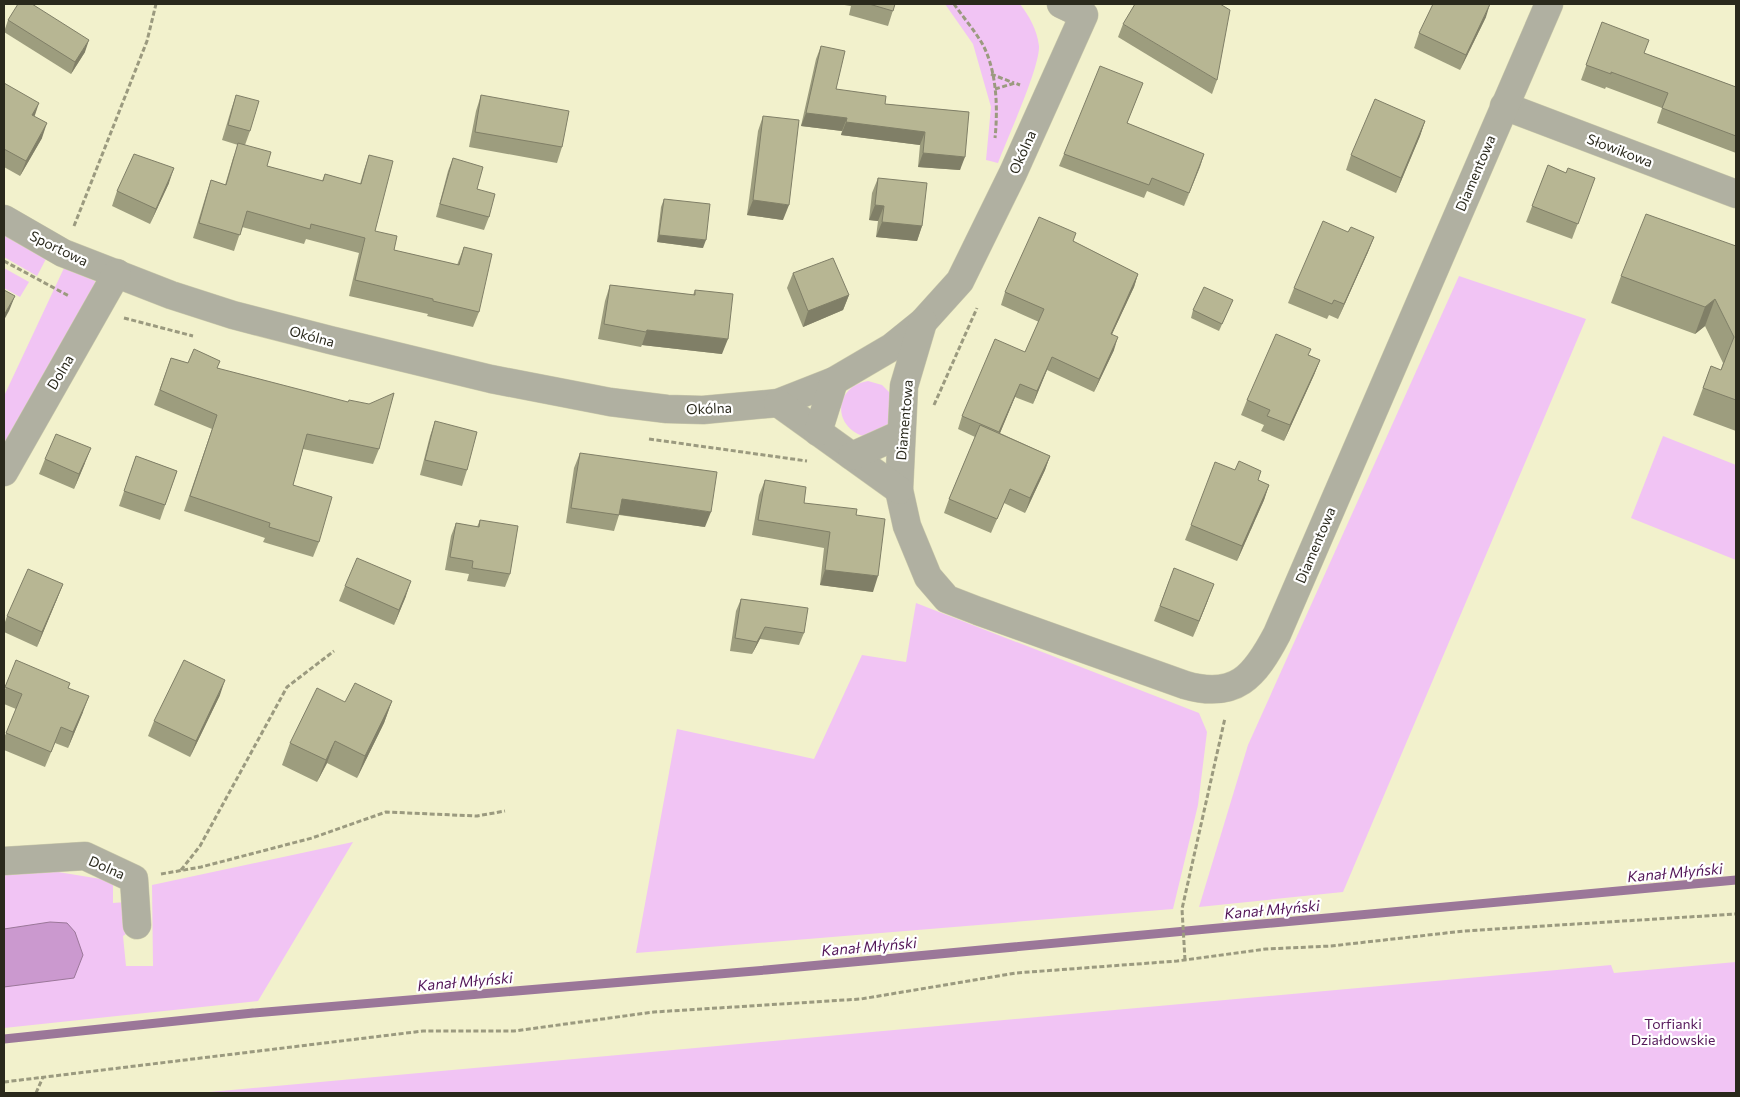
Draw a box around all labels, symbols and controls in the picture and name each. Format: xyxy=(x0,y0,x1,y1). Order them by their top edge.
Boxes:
street label: Okólna xyxy=(1005,128,1039,176)
street label: Słowikowa xyxy=(1585,130,1655,170)
street label: Diamentowa xyxy=(1451,132,1499,214)
street label: Sportowa xyxy=(27,227,91,269)
street label: Okólna xyxy=(288,322,336,350)
street label: Dolna xyxy=(43,352,77,392)
street label: Diamentowa xyxy=(892,379,916,461)
street label: Okólna xyxy=(686,399,732,417)
street label: Diamentowa xyxy=(1291,504,1339,586)
street label: Dolna xyxy=(86,852,128,882)
water label: Kanał Młyński xyxy=(1627,859,1725,885)
water label: Kanał Młyński xyxy=(1224,896,1322,922)
water label: Kanał Młyński xyxy=(821,933,919,959)
water label: Kanał Młyński xyxy=(417,968,515,994)
park label: Torfianki Działdowskie xyxy=(1631,1015,1715,1048)

